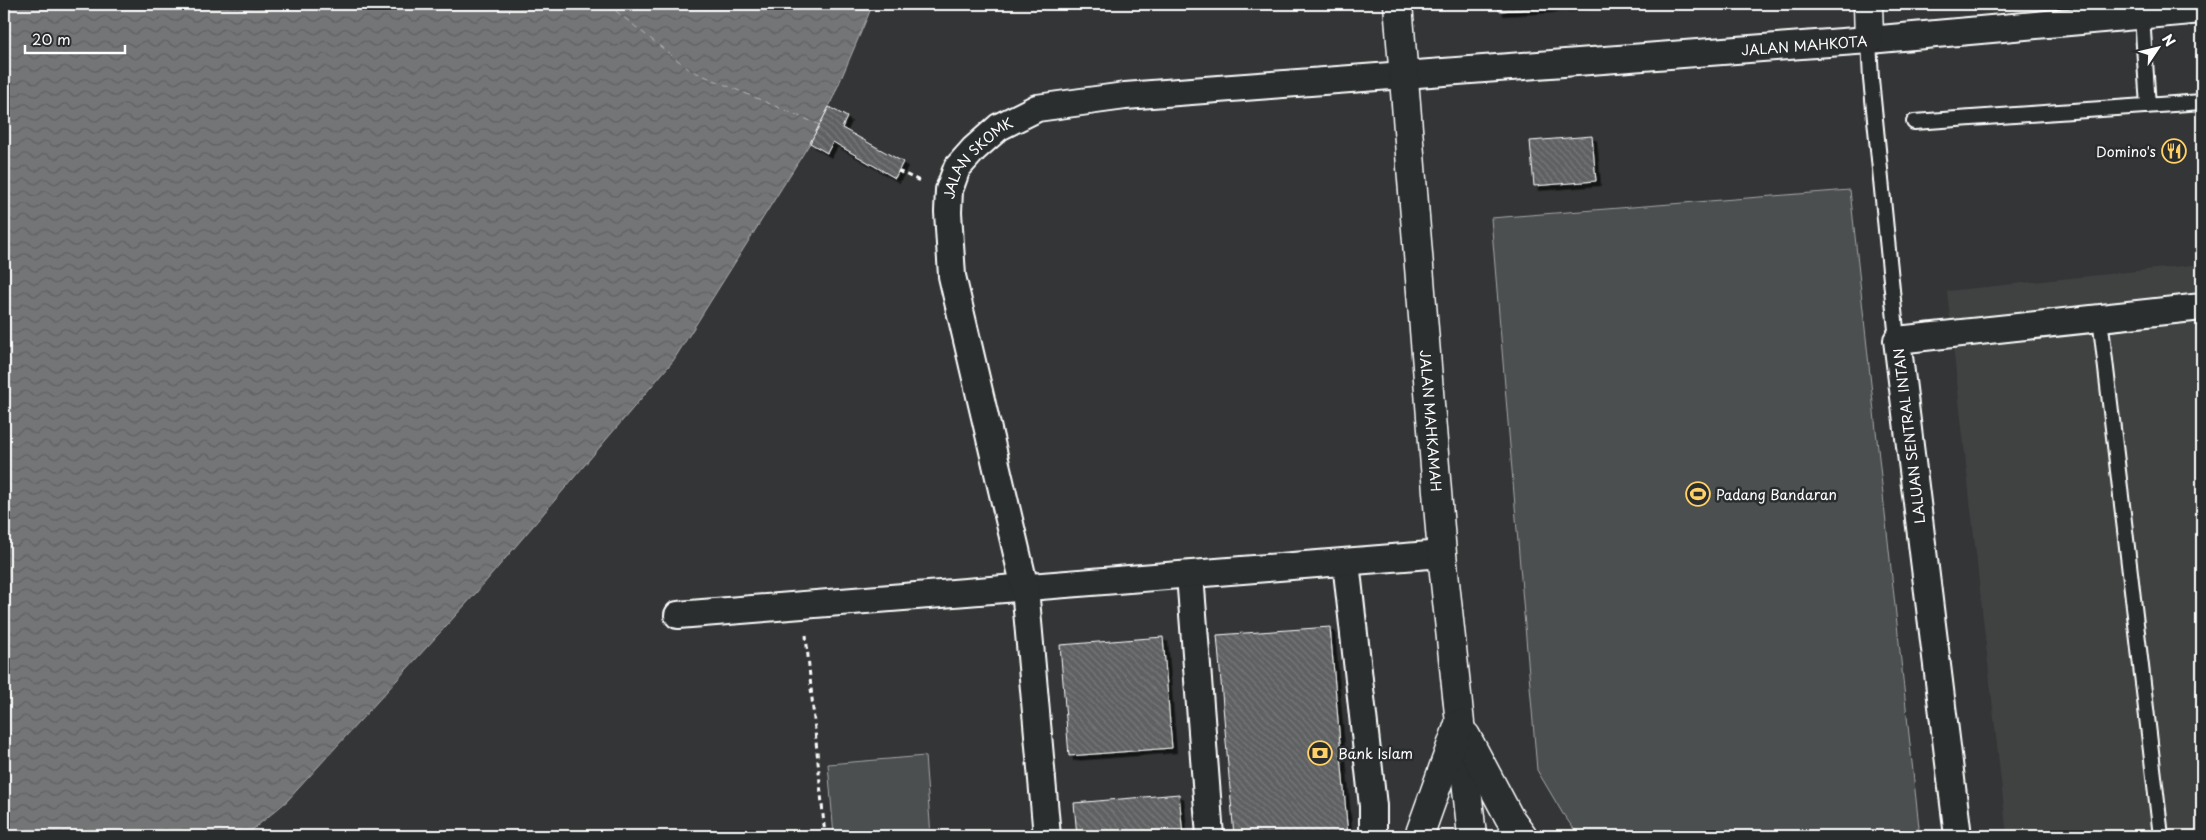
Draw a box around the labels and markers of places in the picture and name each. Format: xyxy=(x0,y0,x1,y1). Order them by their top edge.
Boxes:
restaurant icon: Domino's xyxy=(2161,138,2187,164)
place label: Domino's xyxy=(2096,141,2156,162)
sports icon: Padang Bandaran xyxy=(1685,481,1711,507)
place label: Padang Bandaran xyxy=(1716,484,1837,505)
bank icon: Bank Islam xyxy=(1307,740,1333,766)
place label: Bank Islam xyxy=(1338,743,1413,764)

